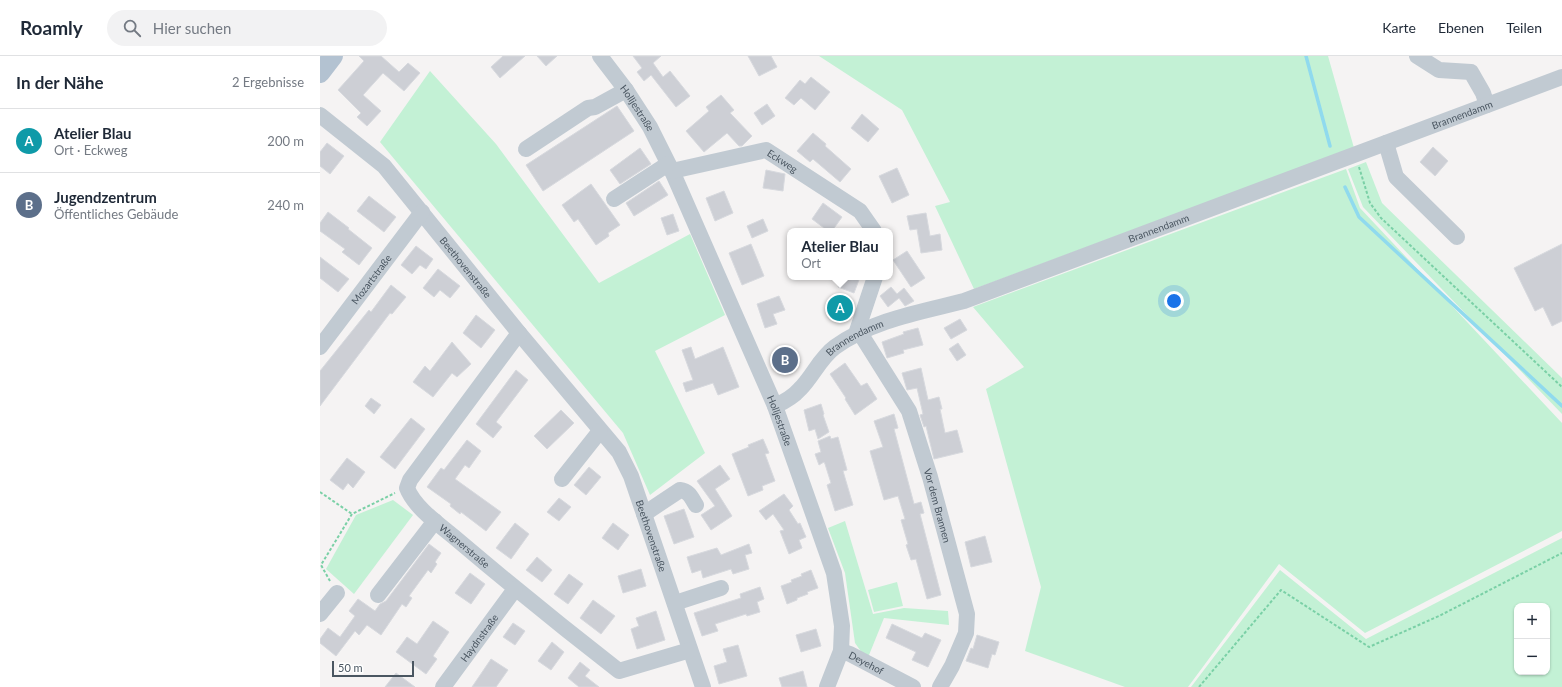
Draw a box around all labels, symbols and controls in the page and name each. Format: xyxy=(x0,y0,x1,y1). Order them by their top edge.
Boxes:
search box xyxy=(107,10,387,46)
text: Roamly xyxy=(20,16,83,39)
icon: search xyxy=(121,17,143,39)
text: Hier suchen xyxy=(153,19,231,37)
text: Karte xyxy=(1382,19,1416,36)
text: Ebenen xyxy=(1438,19,1484,36)
text: Teilen xyxy=(1506,19,1542,36)
text: In der Nähe xyxy=(16,72,104,93)
text: 2 Ergebnisse xyxy=(232,74,304,90)
street label: Holljestraße xyxy=(618,82,657,133)
street label: Brannendamm xyxy=(1430,98,1494,131)
text: Atelier Blau xyxy=(54,124,132,142)
text: A xyxy=(24,133,34,149)
text: 200 m xyxy=(267,133,304,149)
text: Ort · Eckweg xyxy=(54,142,127,158)
street label: Eckweg xyxy=(765,147,800,175)
text: Jugendzentrum xyxy=(54,188,157,206)
text: B xyxy=(25,197,33,213)
text: 240 m xyxy=(267,197,304,213)
text: Öffentliches Gebäude xyxy=(54,206,178,222)
street label: Brannendamm xyxy=(1127,211,1191,245)
popup xyxy=(787,228,893,280)
street label: Beethovenstraße xyxy=(438,234,494,300)
text: Atelier Blau xyxy=(801,237,879,255)
street label: Mozartstraße xyxy=(349,252,394,306)
text: Ort xyxy=(801,255,821,271)
your location xyxy=(1164,291,1184,311)
pin: A xyxy=(827,293,853,323)
street label: Brannendamm xyxy=(823,317,885,358)
pin: B xyxy=(772,345,798,375)
street label: Holljestraße xyxy=(765,393,795,448)
street label: Vor dem Brannen xyxy=(922,467,953,544)
street label: Beethovenstraße xyxy=(634,498,669,573)
street label: Wagnerstraße xyxy=(437,522,492,570)
map controls xyxy=(1514,603,1550,675)
button: + xyxy=(1514,603,1550,639)
street label: Haydnstraße xyxy=(458,612,501,664)
button: − xyxy=(1514,639,1550,675)
street label: Deyehof xyxy=(847,649,886,677)
scale bar xyxy=(332,659,414,678)
text: 50 m xyxy=(338,661,363,674)

